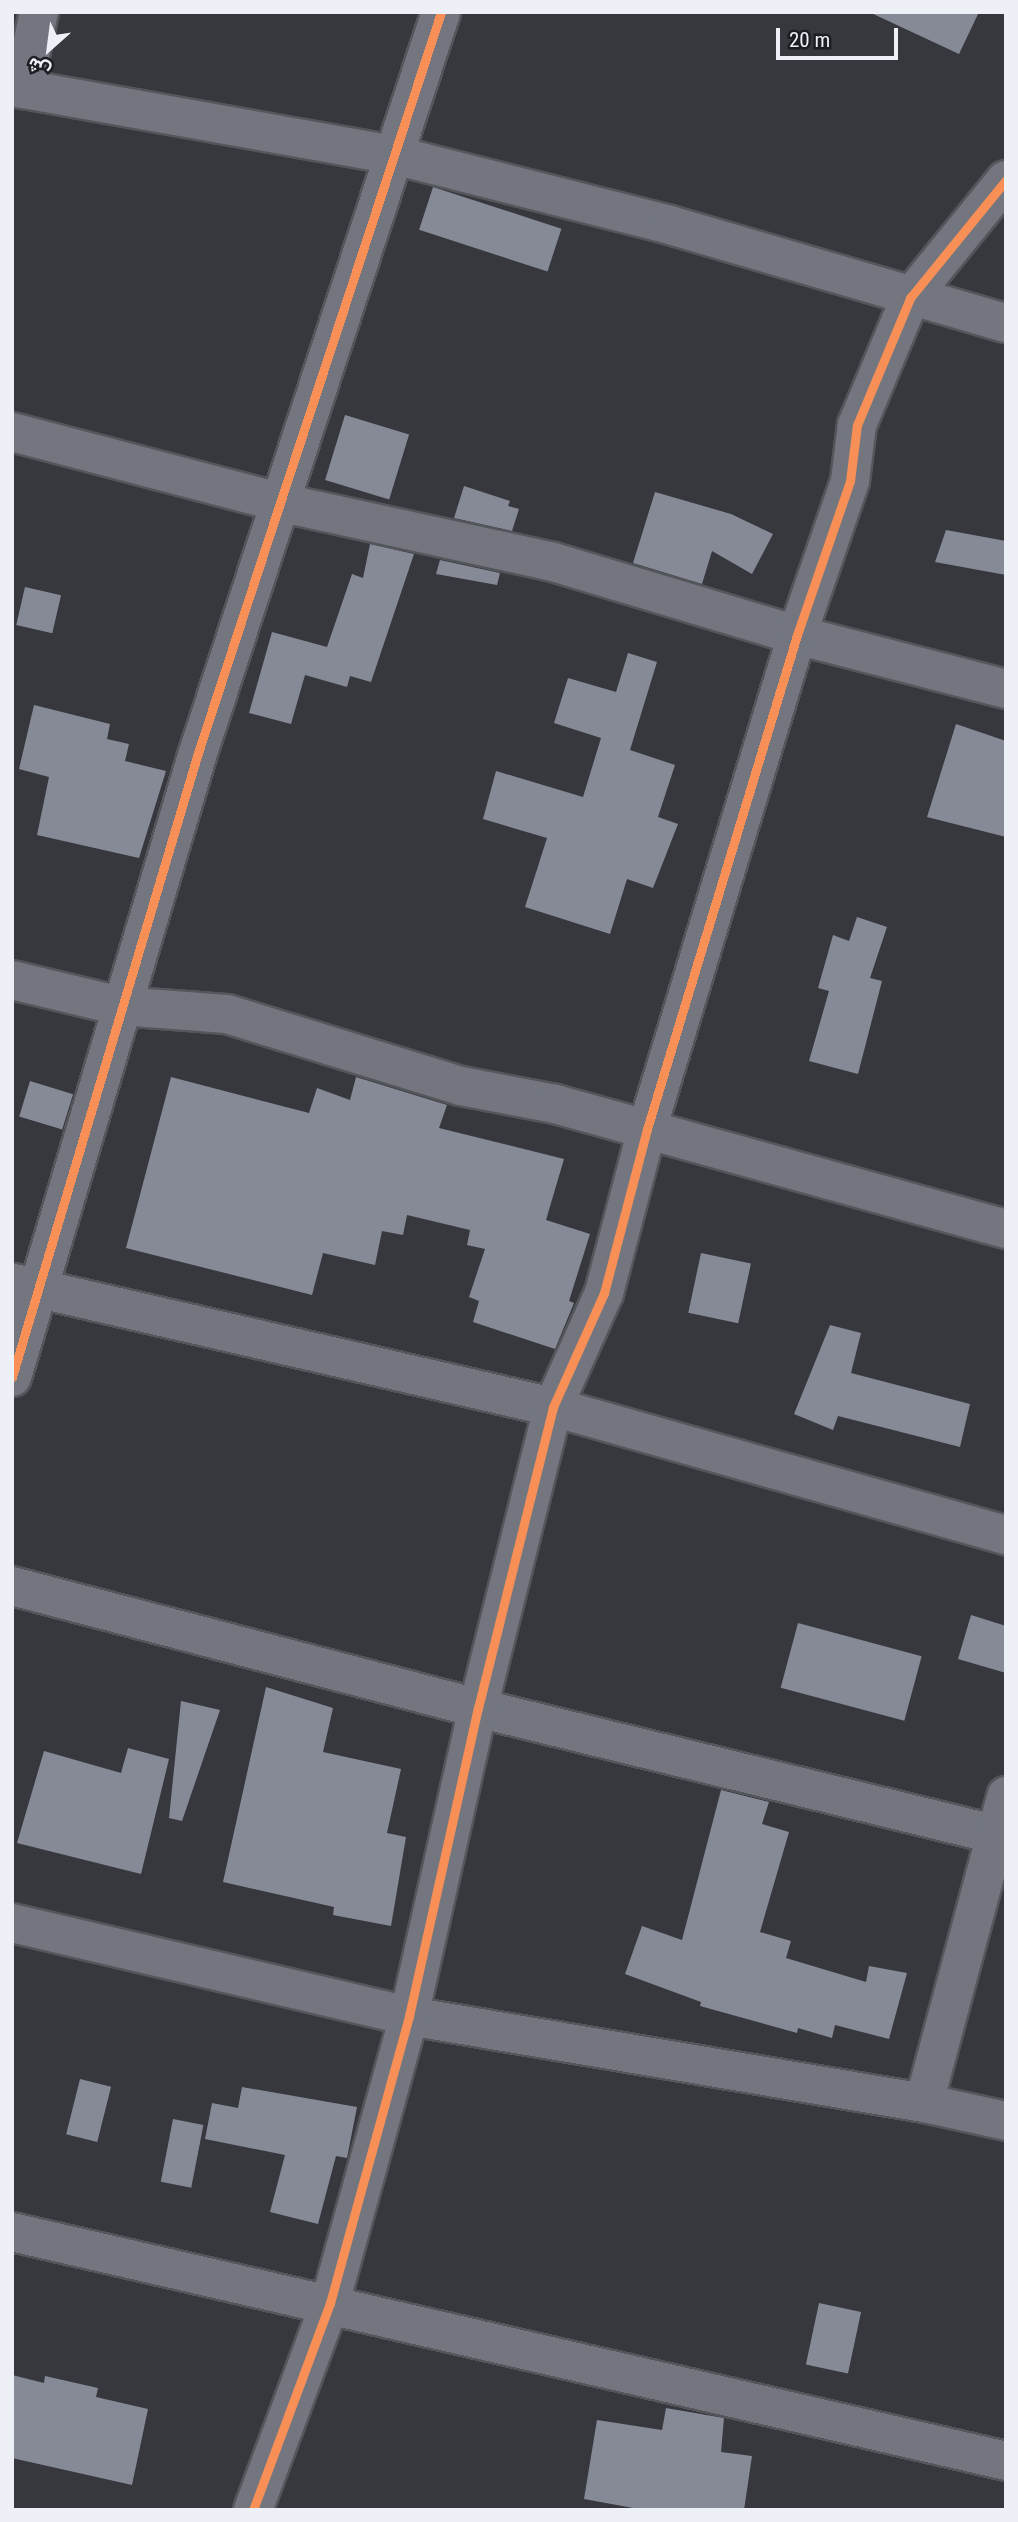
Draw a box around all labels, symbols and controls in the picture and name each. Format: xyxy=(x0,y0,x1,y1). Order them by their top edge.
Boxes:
north arrow xyxy=(14,14,84,84)
scale bar xyxy=(780,14,902,58)
text: 20 m xyxy=(789,28,830,52)
text: ش xyxy=(23,52,54,83)

